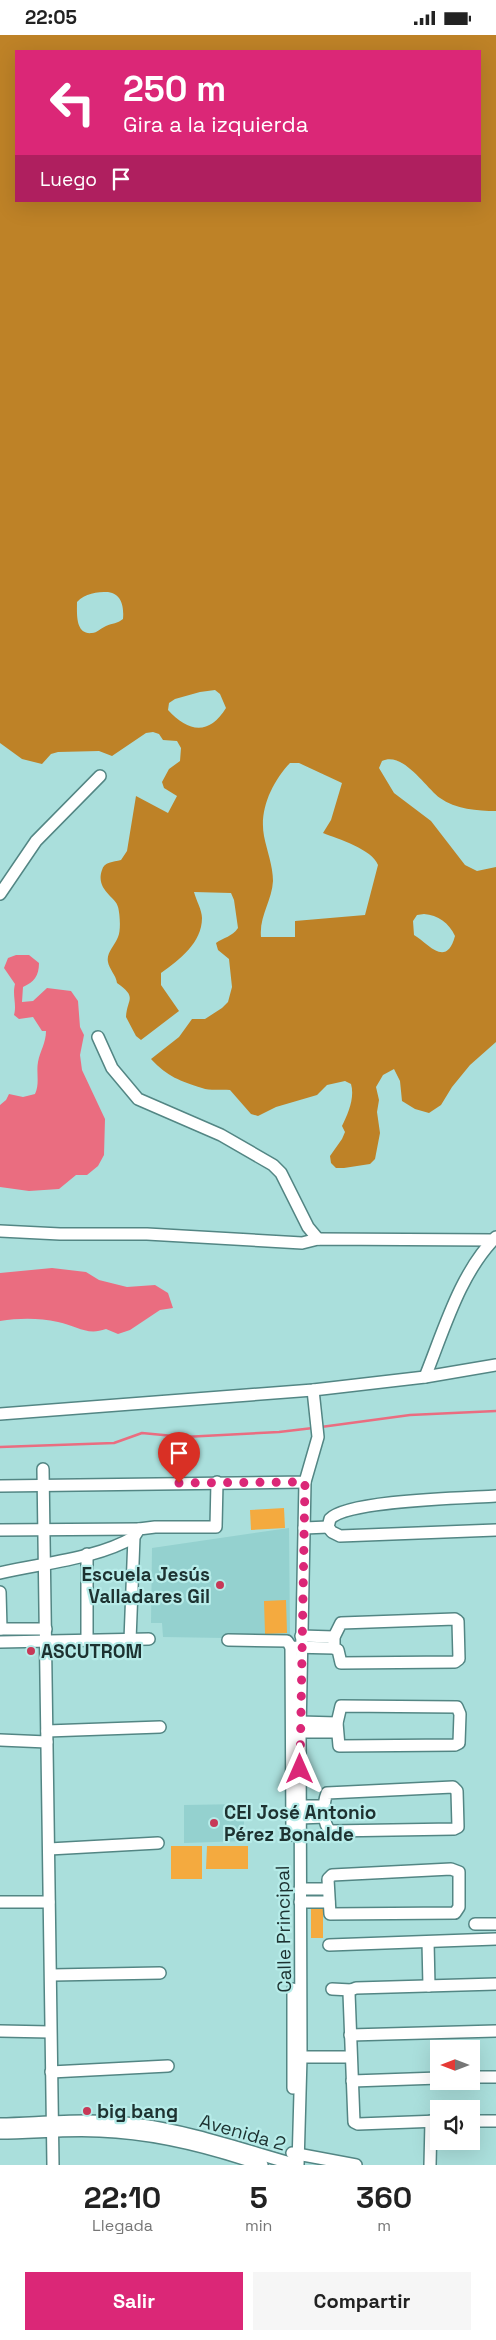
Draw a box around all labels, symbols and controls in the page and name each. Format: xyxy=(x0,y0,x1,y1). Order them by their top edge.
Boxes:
text: 22:05 xyxy=(25,5,77,30)
text: 250 m xyxy=(123,67,226,111)
icon: left xyxy=(40,70,105,135)
text: Gira a la izquierda xyxy=(123,110,308,138)
icon: arrive xyxy=(107,165,135,193)
text: Luego xyxy=(40,167,97,192)
pin xyxy=(158,1432,200,1483)
icon: arrive xyxy=(165,1439,193,1467)
place label: Escuela Jesús Valladares Gil xyxy=(81,1562,210,1609)
marker: Escuela Jesús Valladares Gil xyxy=(214,1579,226,1591)
place label: ASCUTROM xyxy=(41,1639,142,1664)
marker: ASCUTROM xyxy=(25,1645,37,1657)
position arrow xyxy=(273,1742,325,1794)
place label: CEI José Antonio Pérez Bonalde xyxy=(224,1800,376,1847)
marker: CEI José Antonio Pérez Bonalde xyxy=(208,1817,220,1829)
street label: Calle Principal xyxy=(270,1865,297,1993)
north arrow xyxy=(430,2040,480,2090)
map controls xyxy=(430,2040,480,2150)
place label: big bang xyxy=(97,2099,178,2124)
button: sound xyxy=(430,2100,480,2150)
marker: big bang xyxy=(81,2105,93,2117)
street label: Avenida 2 xyxy=(197,2108,289,2157)
text: 22:10 xyxy=(84,2178,161,2217)
text: 5 xyxy=(250,2178,268,2217)
text: 360 xyxy=(356,2178,412,2217)
text: Llegada xyxy=(92,2215,153,2236)
text: min xyxy=(245,2215,272,2236)
text: m xyxy=(377,2215,391,2236)
button: Salir xyxy=(25,2272,243,2330)
button: Compartir xyxy=(253,2272,471,2330)

